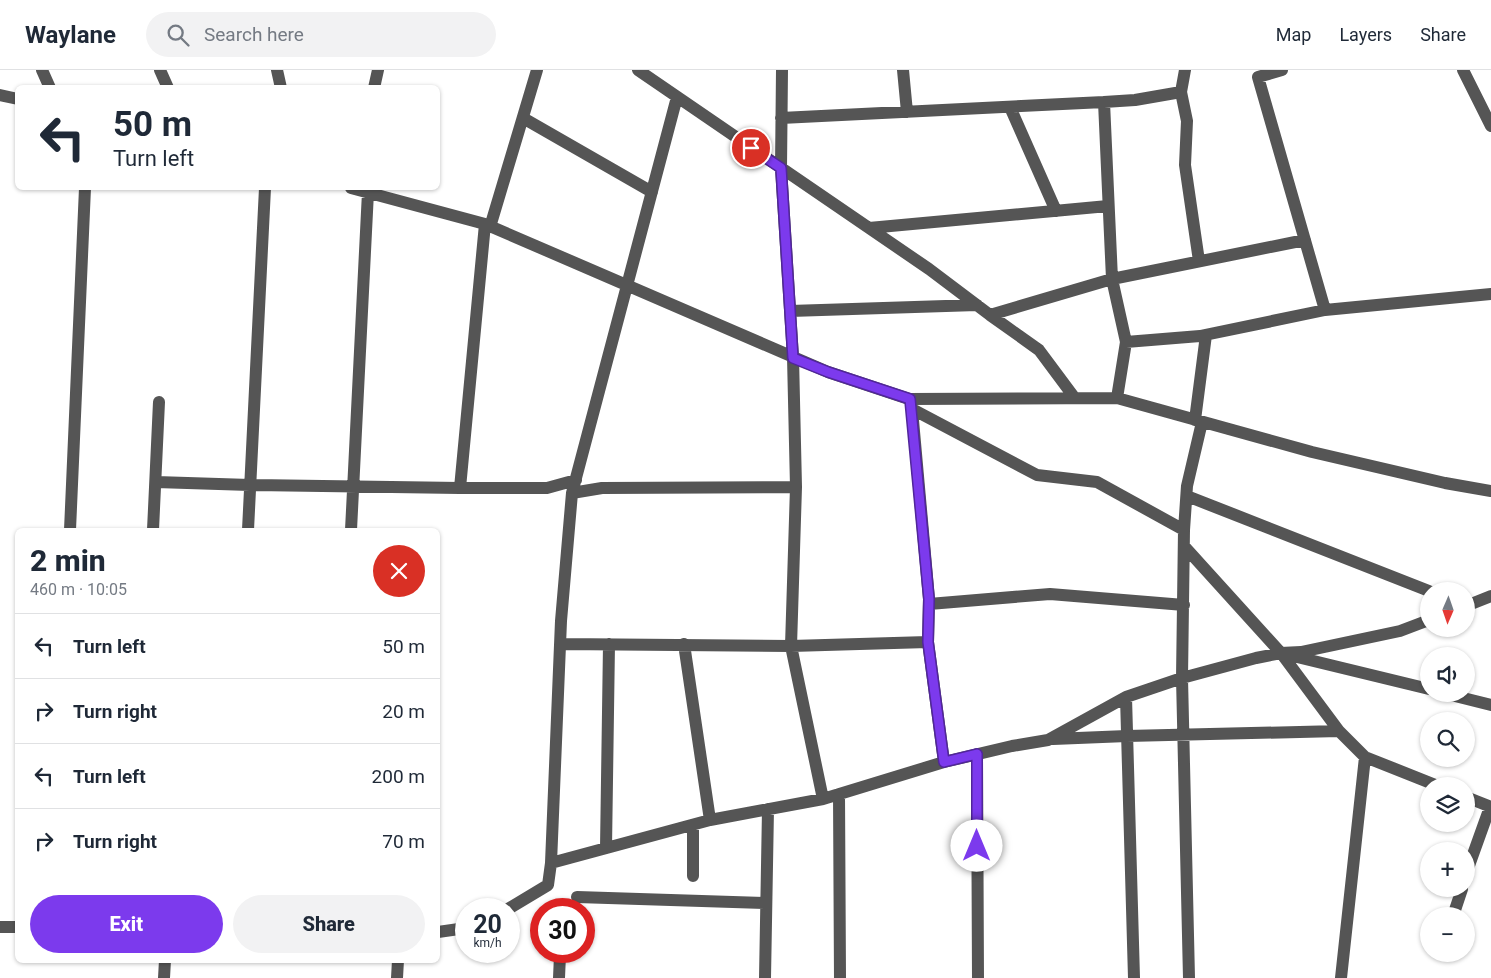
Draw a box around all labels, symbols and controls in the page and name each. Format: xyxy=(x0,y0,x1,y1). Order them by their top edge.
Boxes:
search box xyxy=(146,12,496,57)
text: Waylane xyxy=(25,21,116,49)
icon: search xyxy=(164,21,192,49)
text: Search here xyxy=(204,23,304,46)
text: Map xyxy=(1276,24,1311,45)
text: Layers xyxy=(1339,24,1392,45)
text: Share xyxy=(1420,24,1466,45)
text: 50 m xyxy=(113,104,192,145)
icon: left xyxy=(30,105,95,170)
pin xyxy=(730,127,772,169)
icon: arrive xyxy=(737,134,765,162)
text: Turn left xyxy=(113,146,194,171)
text: 2 min xyxy=(30,543,106,578)
button: close xyxy=(373,545,425,597)
text: 460 m · 10:05 xyxy=(30,580,127,599)
north arrow xyxy=(1420,582,1475,638)
map controls xyxy=(1420,582,1475,962)
icon: left xyxy=(30,632,58,660)
text: Turn left xyxy=(73,635,146,658)
text: 50 m xyxy=(382,635,425,658)
button: sound xyxy=(1420,647,1475,702)
icon: right xyxy=(30,697,58,725)
text: Turn right xyxy=(73,700,157,723)
text: 20 m xyxy=(382,700,425,723)
button: search xyxy=(1420,712,1475,767)
icon: left xyxy=(30,762,58,790)
text: Turn left xyxy=(73,765,146,788)
text: 200 m xyxy=(372,765,425,788)
button: layers xyxy=(1420,777,1475,832)
position arrow xyxy=(950,819,1002,871)
icon: right xyxy=(30,827,58,855)
text: Turn right xyxy=(73,830,157,853)
text: 70 m xyxy=(382,830,425,853)
button: + xyxy=(1420,842,1475,897)
button: Exit xyxy=(30,895,223,953)
button: Share xyxy=(233,895,425,953)
speed limit sign: 30 xyxy=(530,898,595,963)
button: − xyxy=(1420,907,1475,962)
text: 20 xyxy=(473,910,502,939)
text: km/h xyxy=(473,936,502,950)

